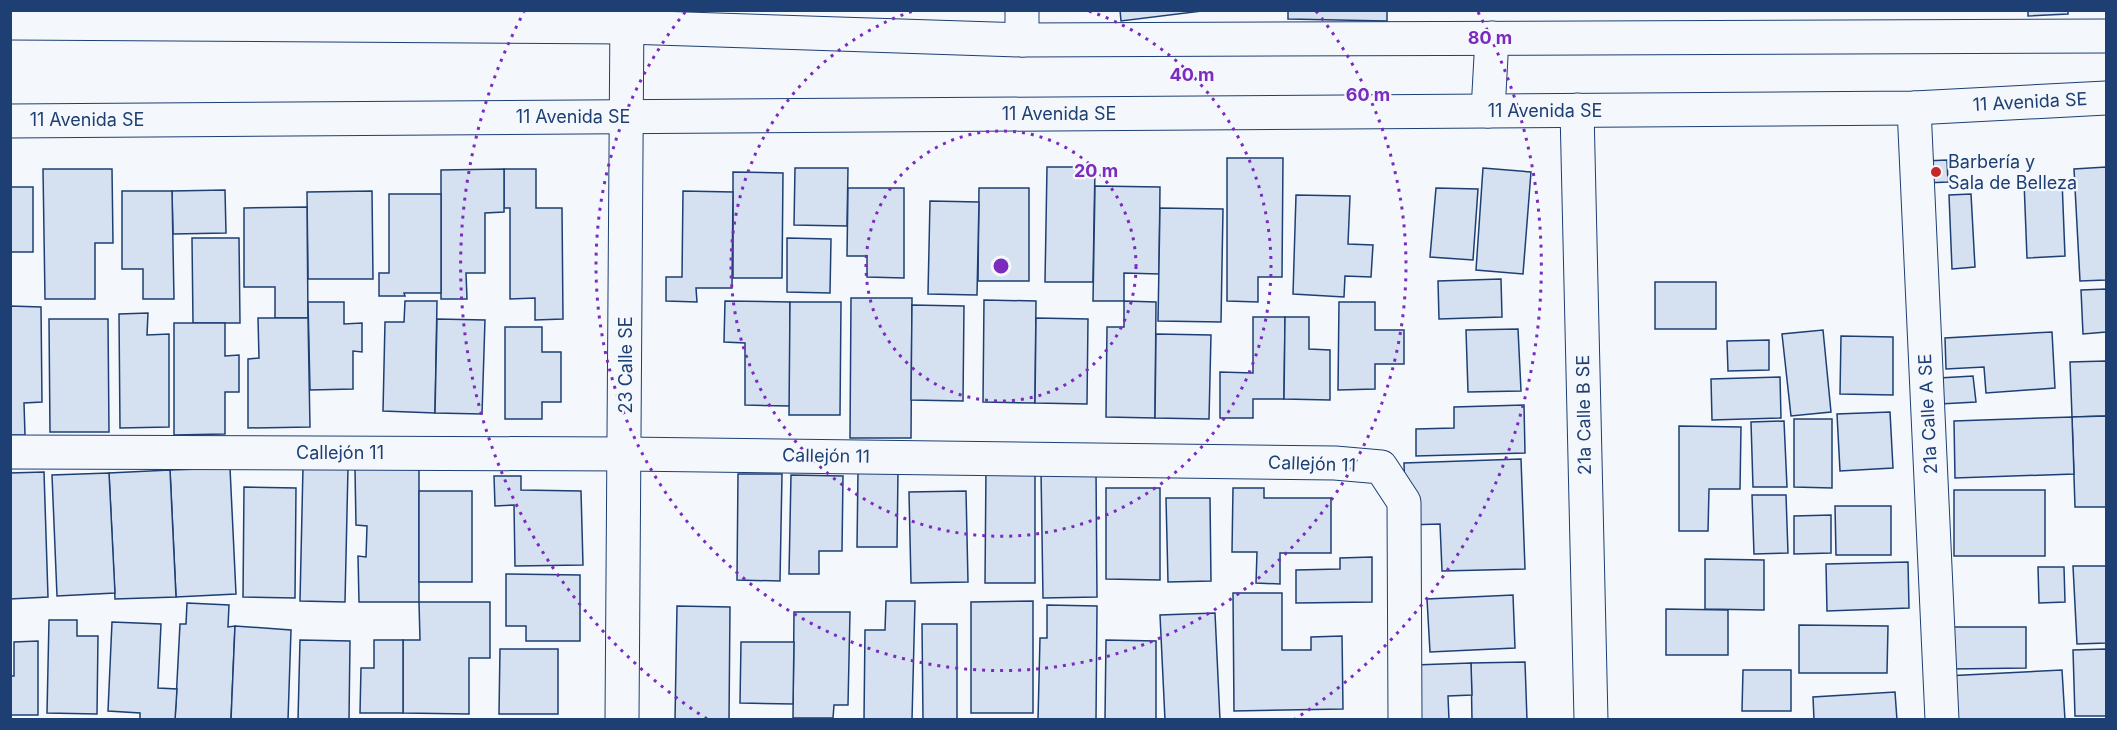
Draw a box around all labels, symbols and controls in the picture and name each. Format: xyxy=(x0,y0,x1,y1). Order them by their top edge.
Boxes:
text: 80 m xyxy=(1468,27,1512,48)
text: 40 m xyxy=(1170,64,1215,85)
text: 60 m xyxy=(1346,84,1390,105)
street label: 11 Avenida SE xyxy=(1972,88,2088,115)
street label: 11 Avenida SE xyxy=(1488,100,1602,121)
street label: 11 Avenida SE xyxy=(1002,103,1116,124)
street label: 11 Avenida SE xyxy=(516,106,630,127)
street label: 11 Avenida SE xyxy=(30,109,144,130)
place label: Barbería y Sala de Belleza xyxy=(1948,151,2077,193)
text: 20 m xyxy=(1074,160,1118,181)
marker: Barbería y Sala de Belleza xyxy=(1929,165,1943,179)
centre of rings xyxy=(991,256,1011,276)
street label: 23 Calle SE xyxy=(615,316,636,414)
street label: 21a Calle A SE xyxy=(1914,353,1941,475)
street label: 21a Calle B SE xyxy=(1572,355,1595,475)
street label: Callejón 11 xyxy=(296,442,384,463)
street label: Callejón 11 xyxy=(782,444,870,467)
street label: Callejón 11 xyxy=(1268,451,1356,476)

